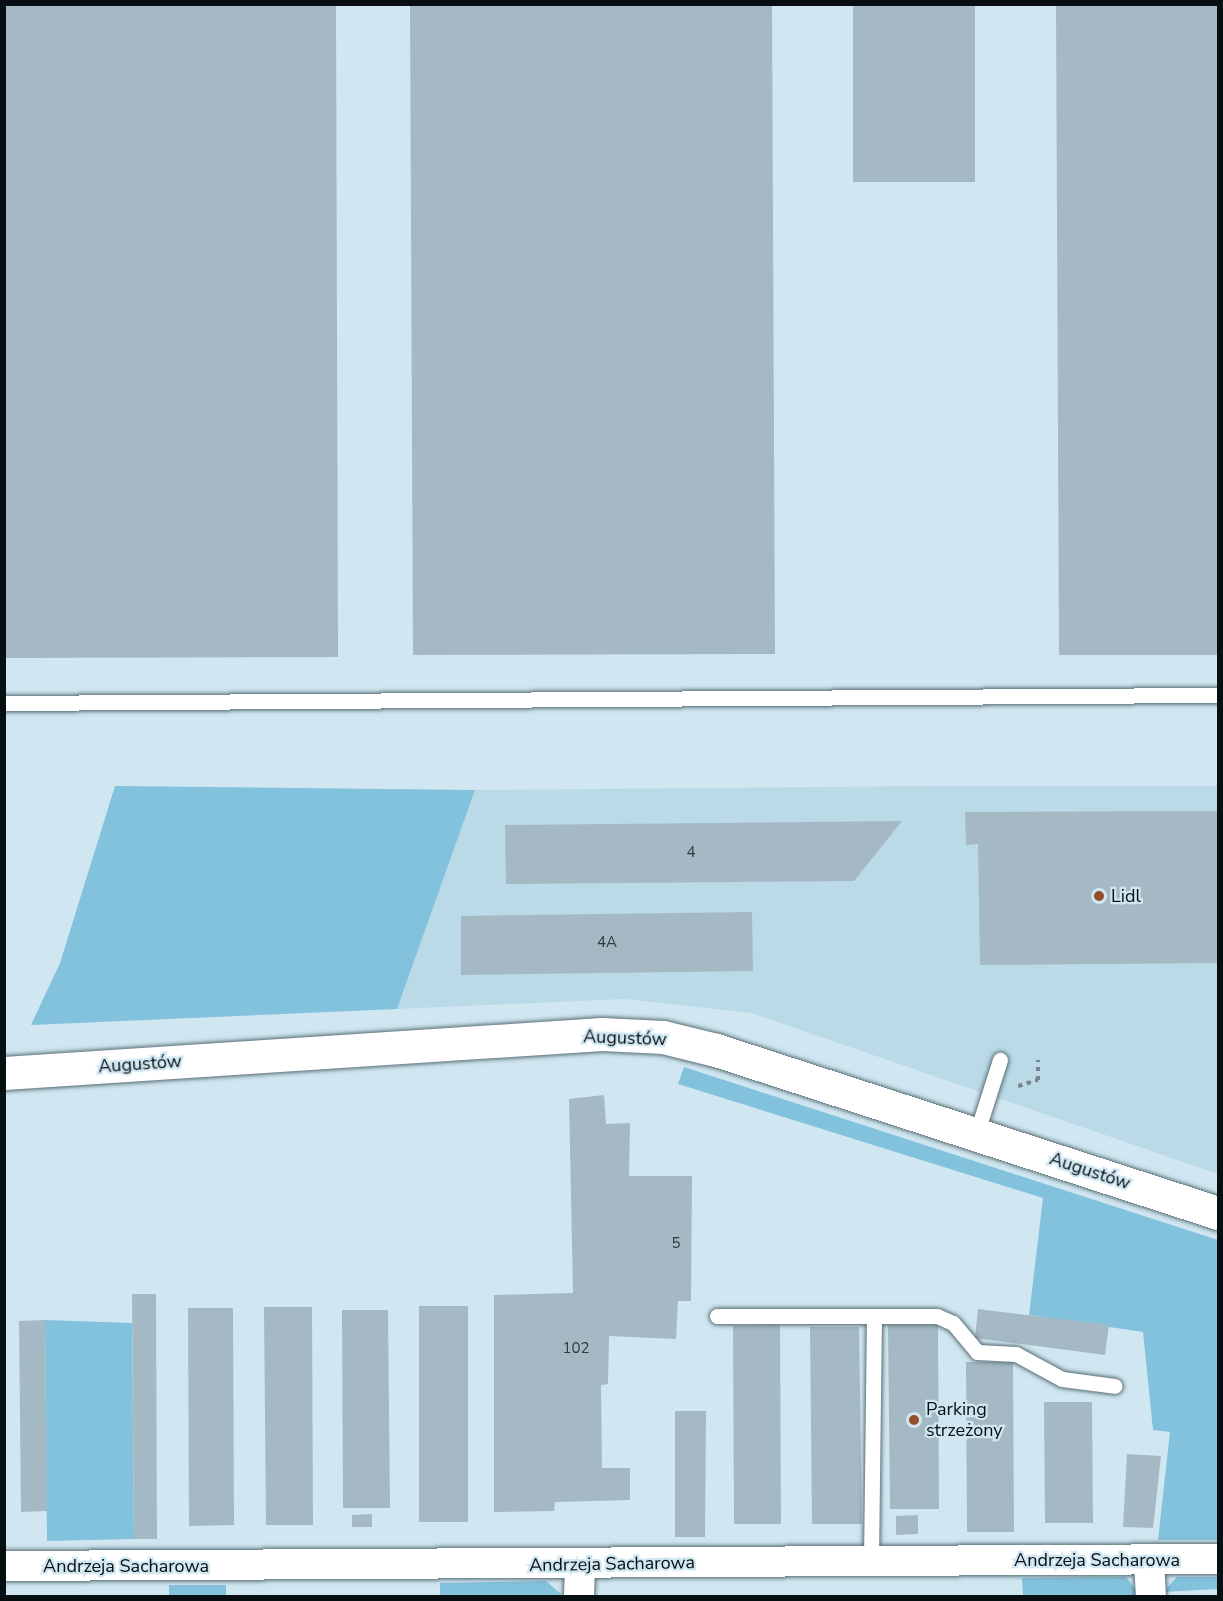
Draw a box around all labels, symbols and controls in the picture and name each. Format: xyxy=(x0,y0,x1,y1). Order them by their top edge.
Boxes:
house number: 4 xyxy=(687,844,695,862)
place label: Lidl xyxy=(1111,885,1141,907)
marker: Lidl xyxy=(1092,889,1106,903)
house number: 4A xyxy=(597,934,617,952)
street label: Augustów xyxy=(583,1026,667,1050)
street label: Augustów xyxy=(98,1050,182,1078)
street label: Augustów xyxy=(1047,1148,1133,1194)
house number: 5 xyxy=(672,1235,680,1253)
house number: 102 xyxy=(563,1340,589,1358)
place label: Parking strzeżony xyxy=(926,1399,1003,1442)
marker: Parking strzeżony xyxy=(907,1413,921,1427)
street label: Andrzeja Sacharowa xyxy=(1014,1549,1180,1571)
street label: Andrzeja Sacharowa xyxy=(529,1552,695,1576)
street label: Andrzeja Sacharowa xyxy=(43,1555,209,1577)

